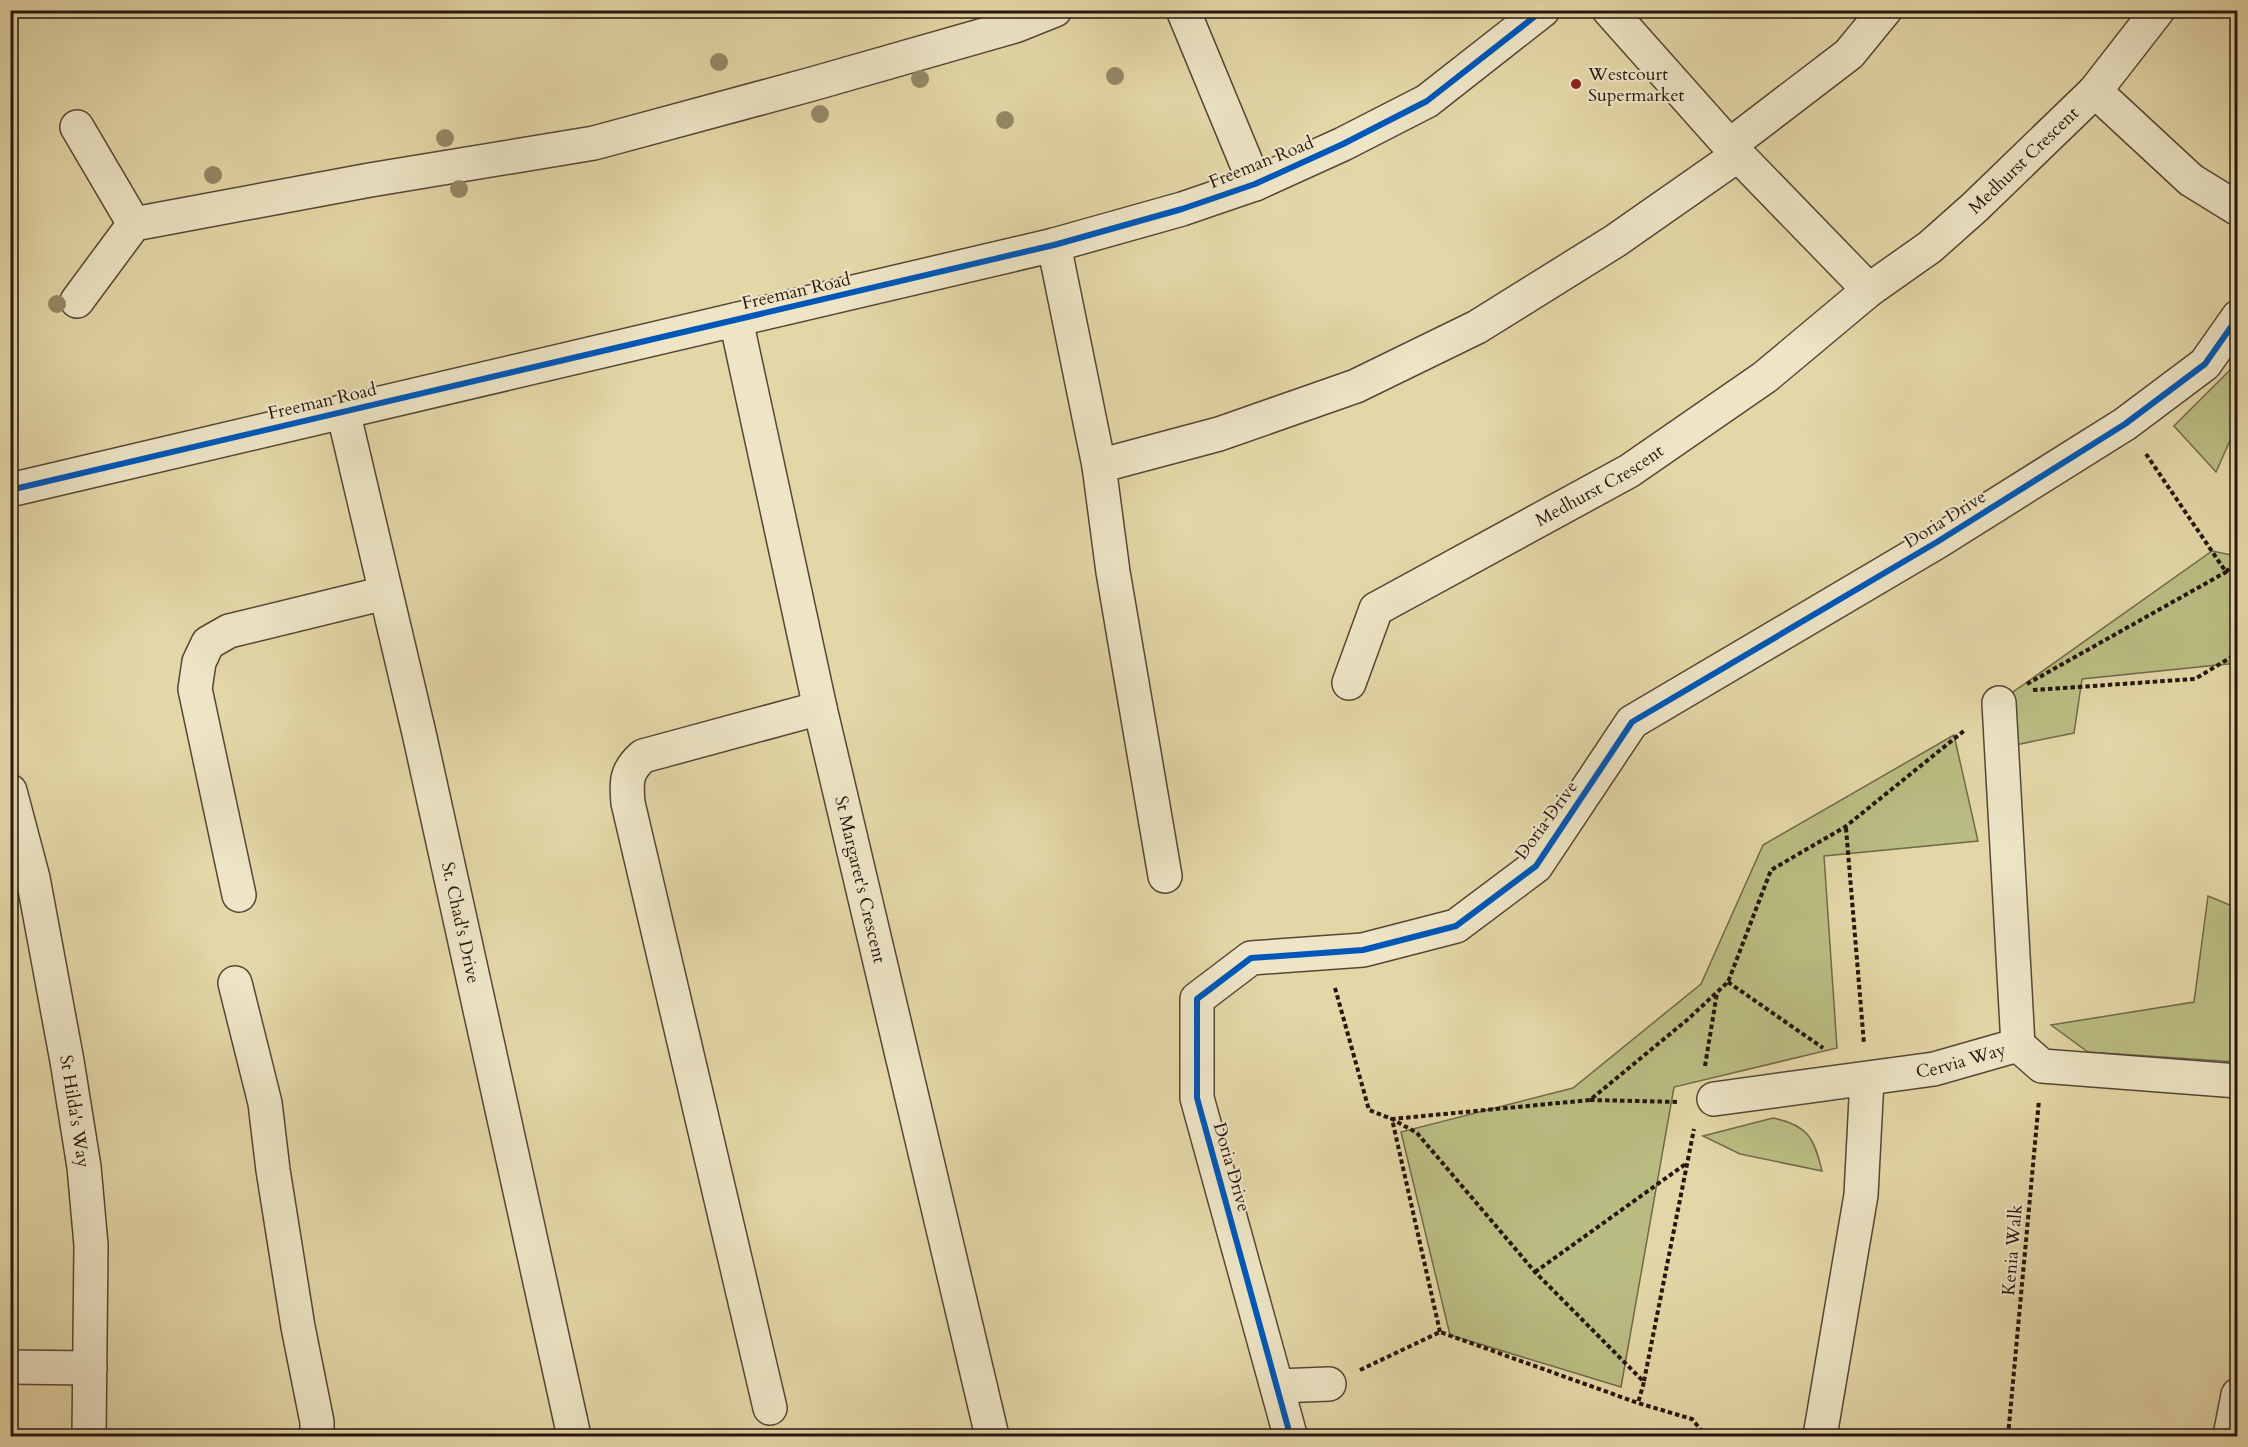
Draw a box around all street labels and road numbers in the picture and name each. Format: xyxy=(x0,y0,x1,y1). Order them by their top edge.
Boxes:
street label: Medhurst Crescent xyxy=(1963,101,2085,220)
street label: Freeman Road xyxy=(1205,130,1318,195)
street label: Freeman Road xyxy=(739,267,853,316)
street label: Freeman Road xyxy=(265,377,379,426)
street label: Medhurst Crescent xyxy=(1531,439,1669,533)
street label: Doria Drive xyxy=(1900,484,1991,554)
street label: Doria Drive xyxy=(1509,776,1584,865)
street label: St Margaret's Crescent xyxy=(828,793,892,966)
street label: St. Chad's Drive xyxy=(435,860,486,986)
street label: Cervia Way xyxy=(1914,1037,2009,1084)
street label: St Hilda's Way xyxy=(53,1053,96,1170)
street label: Doria Drive xyxy=(1207,1119,1256,1215)
street label: Kenia Walk xyxy=(1996,1203,2029,1297)

